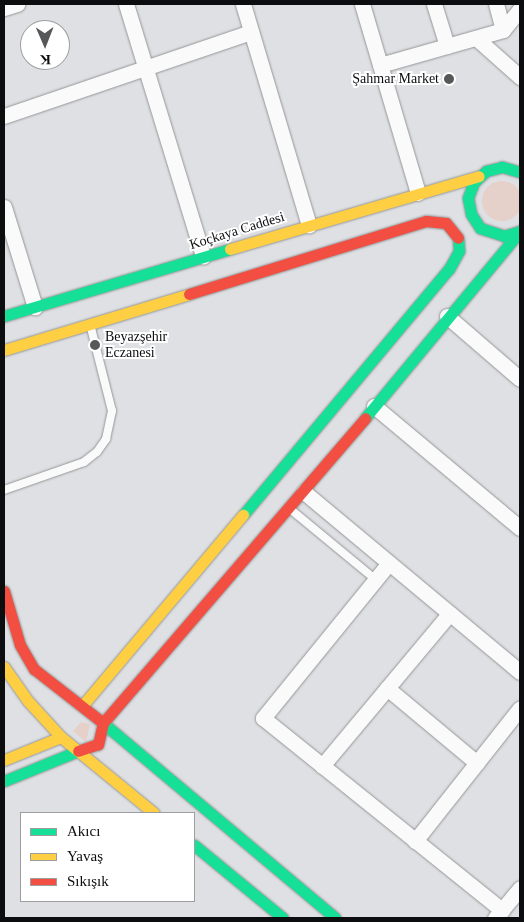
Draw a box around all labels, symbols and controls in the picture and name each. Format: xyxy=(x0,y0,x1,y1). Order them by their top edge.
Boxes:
north arrow xyxy=(20,20,70,70)
text: K xyxy=(40,52,51,67)
place label: Şahmar Market xyxy=(352,71,439,87)
marker: Şahmar Market xyxy=(443,73,455,85)
street label: Koçkaya Caddesi xyxy=(188,209,286,253)
place label: Beyazşehir Eczanesi xyxy=(105,329,167,362)
marker: Beyazşehir Eczanesi xyxy=(89,339,101,351)
legend xyxy=(20,812,195,902)
text: Akıcı xyxy=(67,823,100,839)
text: Yavaş xyxy=(67,848,103,864)
text: Sıkışık xyxy=(67,873,109,889)

